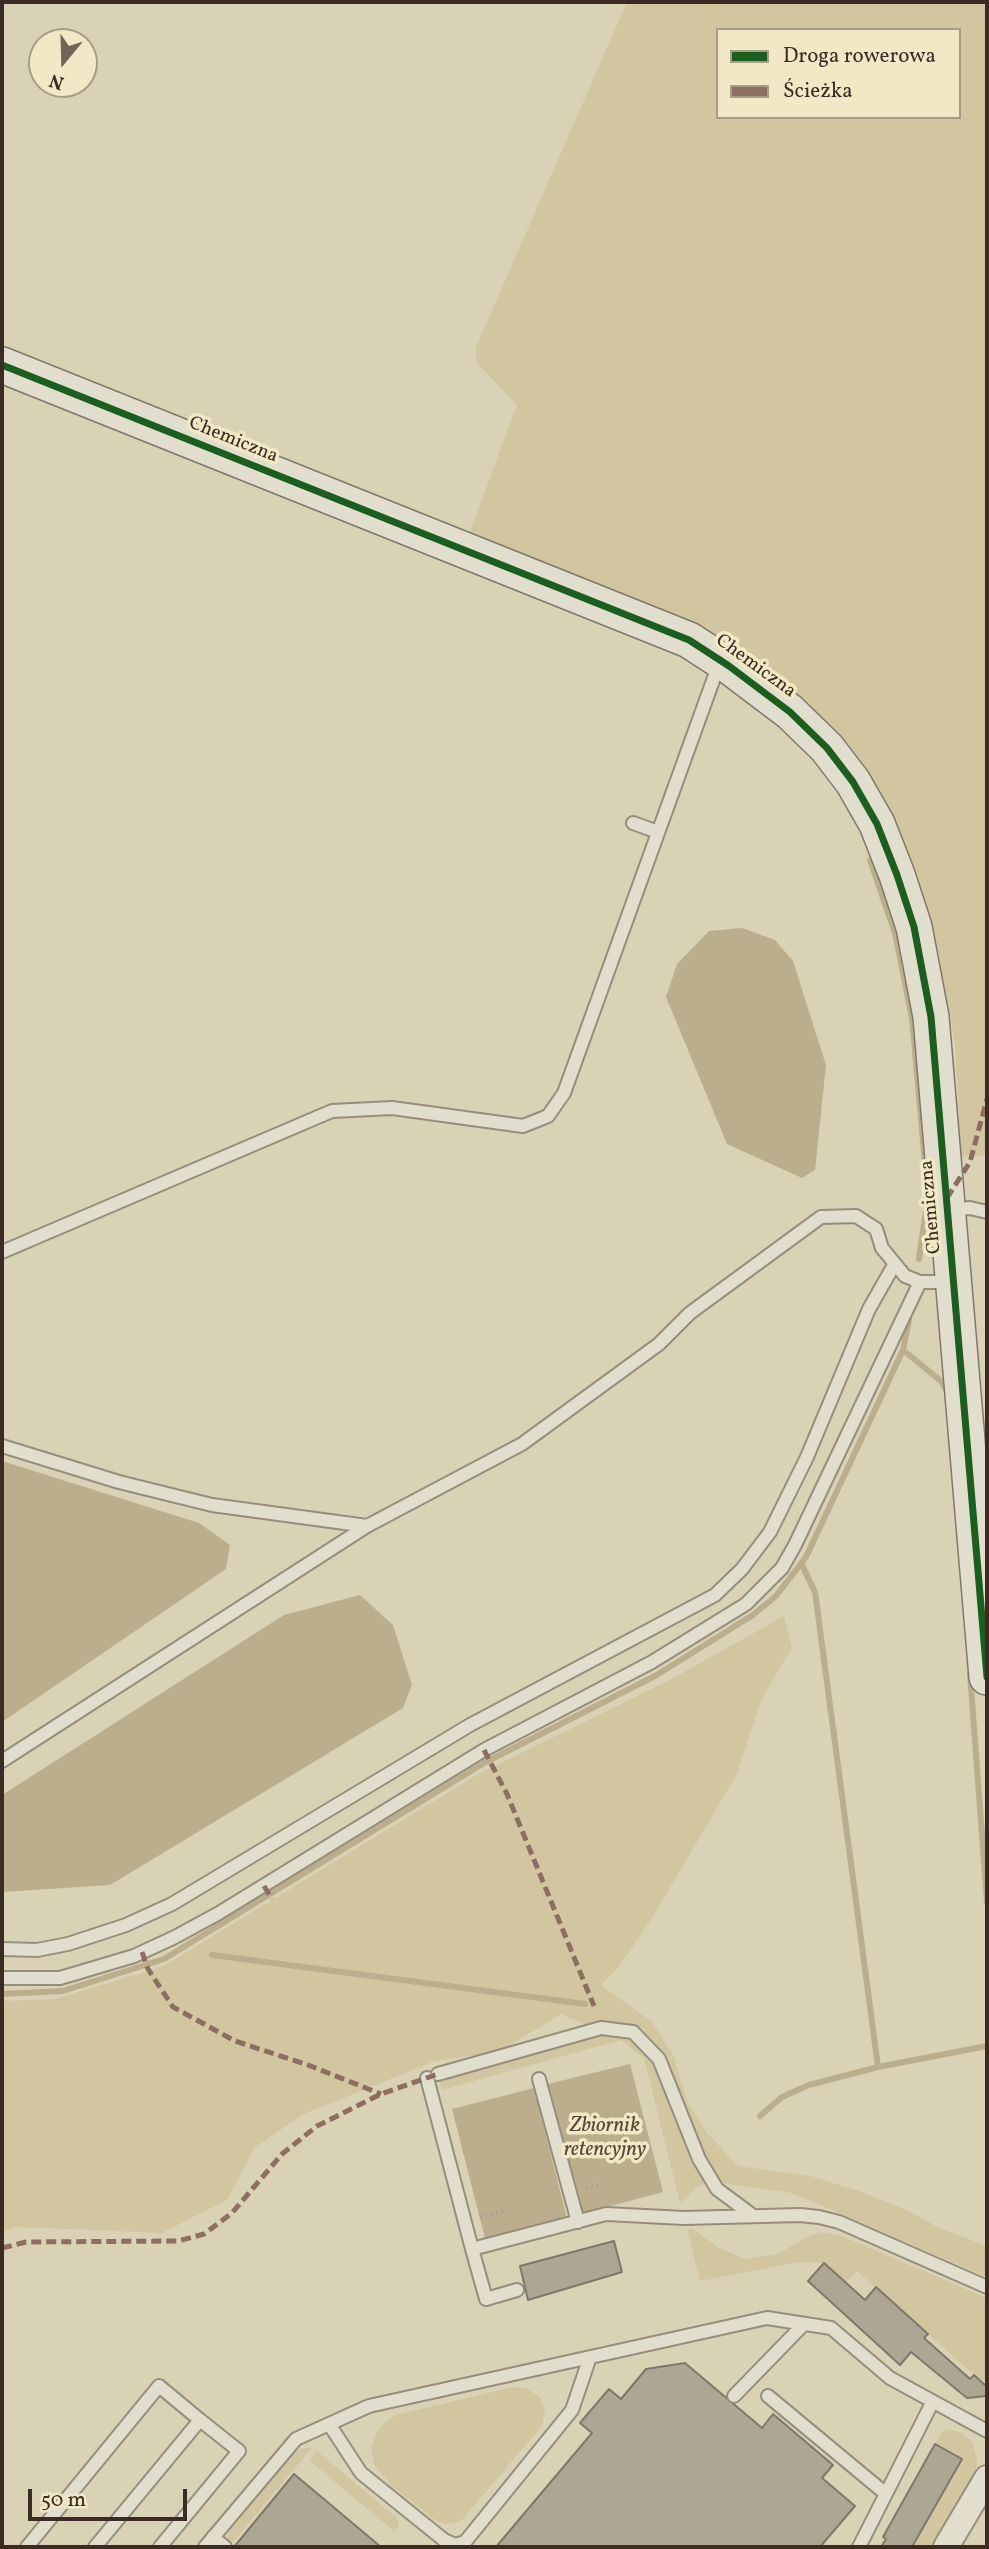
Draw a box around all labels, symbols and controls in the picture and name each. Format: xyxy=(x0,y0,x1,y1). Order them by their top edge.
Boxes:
north arrow xyxy=(28,28,98,98)
legend xyxy=(716,28,961,119)
text: Droga rowerowa xyxy=(783,42,936,71)
text: N xyxy=(46,66,68,96)
text: Ścieżka xyxy=(783,77,853,106)
street label: Chemiczna xyxy=(185,413,281,469)
street label: Chemiczna xyxy=(710,630,800,704)
street label: Chemiczna xyxy=(917,1159,947,1255)
water label: Zbiornik retencyjny xyxy=(564,2114,646,2164)
scale bar xyxy=(32,2476,191,2520)
text: 50 m xyxy=(41,2486,86,2515)

